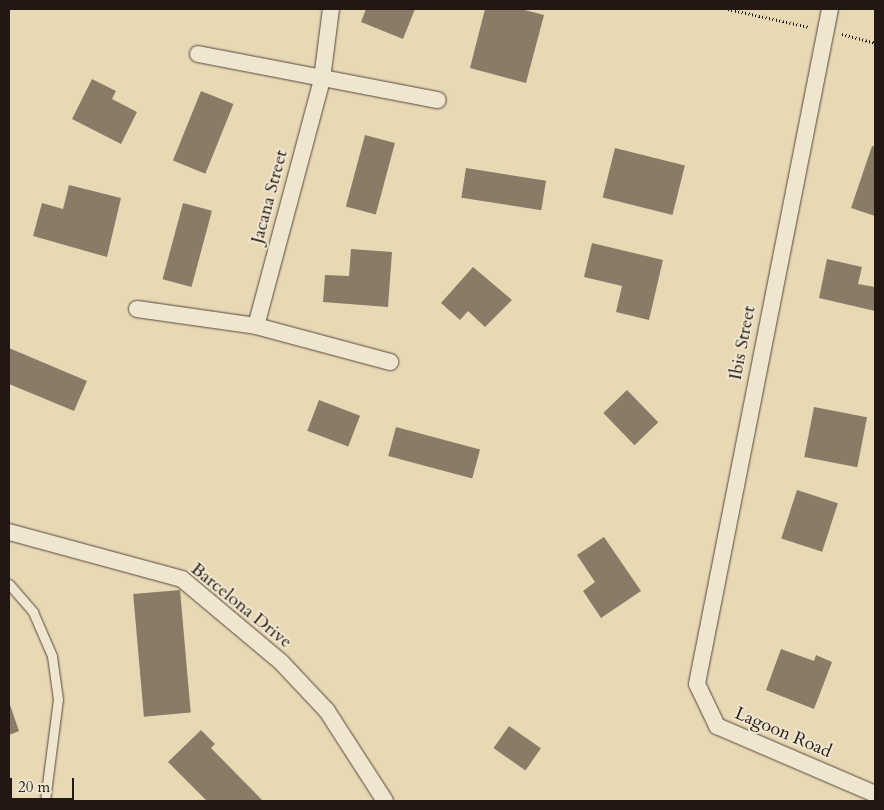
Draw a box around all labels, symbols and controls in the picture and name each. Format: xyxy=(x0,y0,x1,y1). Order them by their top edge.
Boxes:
street label: Jacana Street xyxy=(247,148,293,246)
street label: Ibis Street xyxy=(725,304,761,382)
street label: Barcelona Drive xyxy=(186,559,296,653)
street label: Lagoon Road xyxy=(731,703,835,763)
scale bar xyxy=(12,768,76,800)
text: 20 m xyxy=(18,777,50,797)

